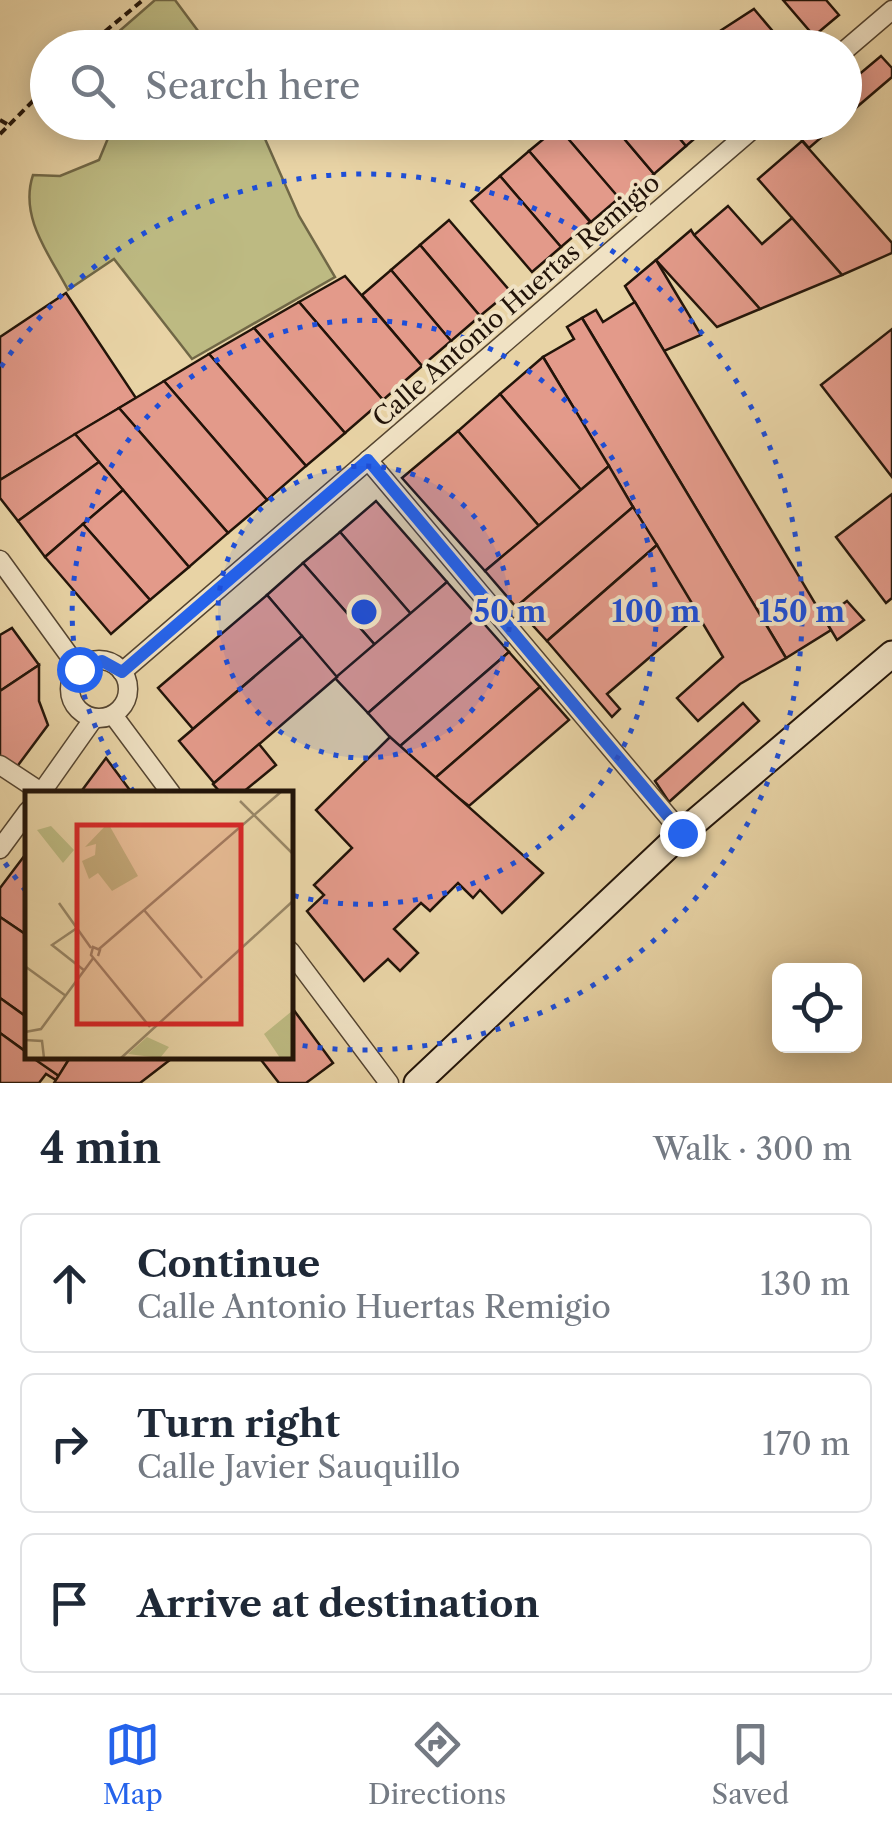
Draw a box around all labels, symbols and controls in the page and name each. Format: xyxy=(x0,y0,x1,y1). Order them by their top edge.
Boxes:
search box xyxy=(30,30,862,140)
icon: search xyxy=(65,58,120,113)
text: Search here xyxy=(145,62,360,109)
street label: Calle Antonio Huertas Remigio xyxy=(366,167,666,434)
text: 50 m xyxy=(473,593,547,630)
text: 100 m xyxy=(612,593,701,630)
text: 150 m xyxy=(759,593,845,630)
centre of rings xyxy=(346,594,382,630)
route start xyxy=(57,647,103,693)
inset map xyxy=(25,791,292,1058)
route end xyxy=(660,811,706,857)
map controls xyxy=(772,963,862,1053)
button: locate xyxy=(772,963,862,1053)
text: 4 min xyxy=(40,1122,161,1174)
text: Walk · 300 m xyxy=(653,1129,852,1168)
text: Continue xyxy=(137,1240,320,1287)
icon: ahead xyxy=(42,1256,97,1311)
text: 130 m xyxy=(760,1264,850,1303)
text: Calle Antonio Huertas Remigio xyxy=(137,1287,611,1326)
text: Turn right xyxy=(137,1400,340,1447)
icon: right xyxy=(42,1416,97,1471)
text: 170 m xyxy=(762,1424,850,1463)
text: Calle Javier Sauquillo xyxy=(137,1447,460,1486)
icon: arrive xyxy=(42,1576,97,1631)
text: Arrive at destination xyxy=(137,1580,540,1627)
tab: Map xyxy=(103,1717,163,1811)
tab: Directions xyxy=(368,1717,506,1811)
tab: Saved xyxy=(712,1717,789,1811)

